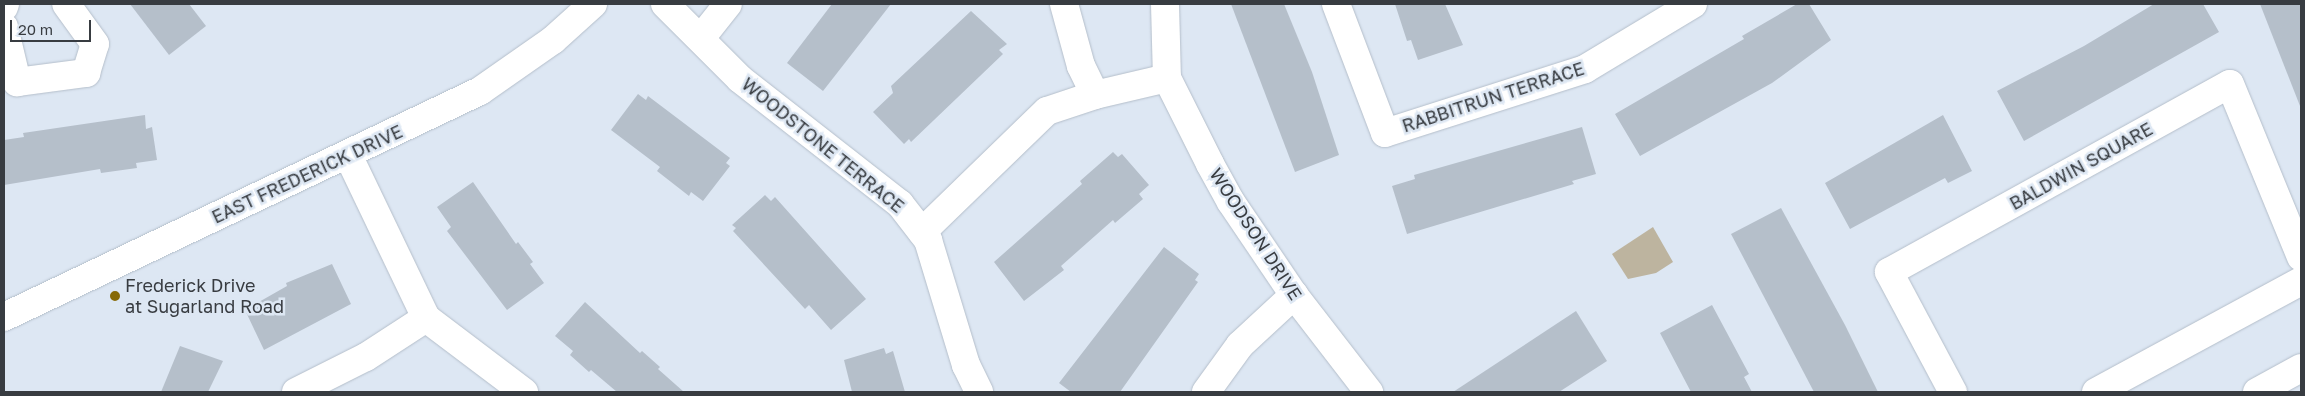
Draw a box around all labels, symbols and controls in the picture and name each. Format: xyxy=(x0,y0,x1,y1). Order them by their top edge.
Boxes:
scale bar xyxy=(12,10,94,42)
text: 20 m xyxy=(18,20,53,38)
street label: RABBITRUN TERRACE xyxy=(1399,57,1587,137)
street label: WOODSTONE TERRACE xyxy=(738,73,908,217)
street label: BALDWIN SQUARE xyxy=(2006,118,2156,214)
street label: EAST FREDERICK DRIVE xyxy=(208,120,406,228)
street label: WOODSON DRIVE xyxy=(1205,164,1307,304)
place label: Frederick Drive at Sugarland Road xyxy=(125,275,284,318)
marker: Frederick Drive at Sugarland Road xyxy=(109,290,121,302)

